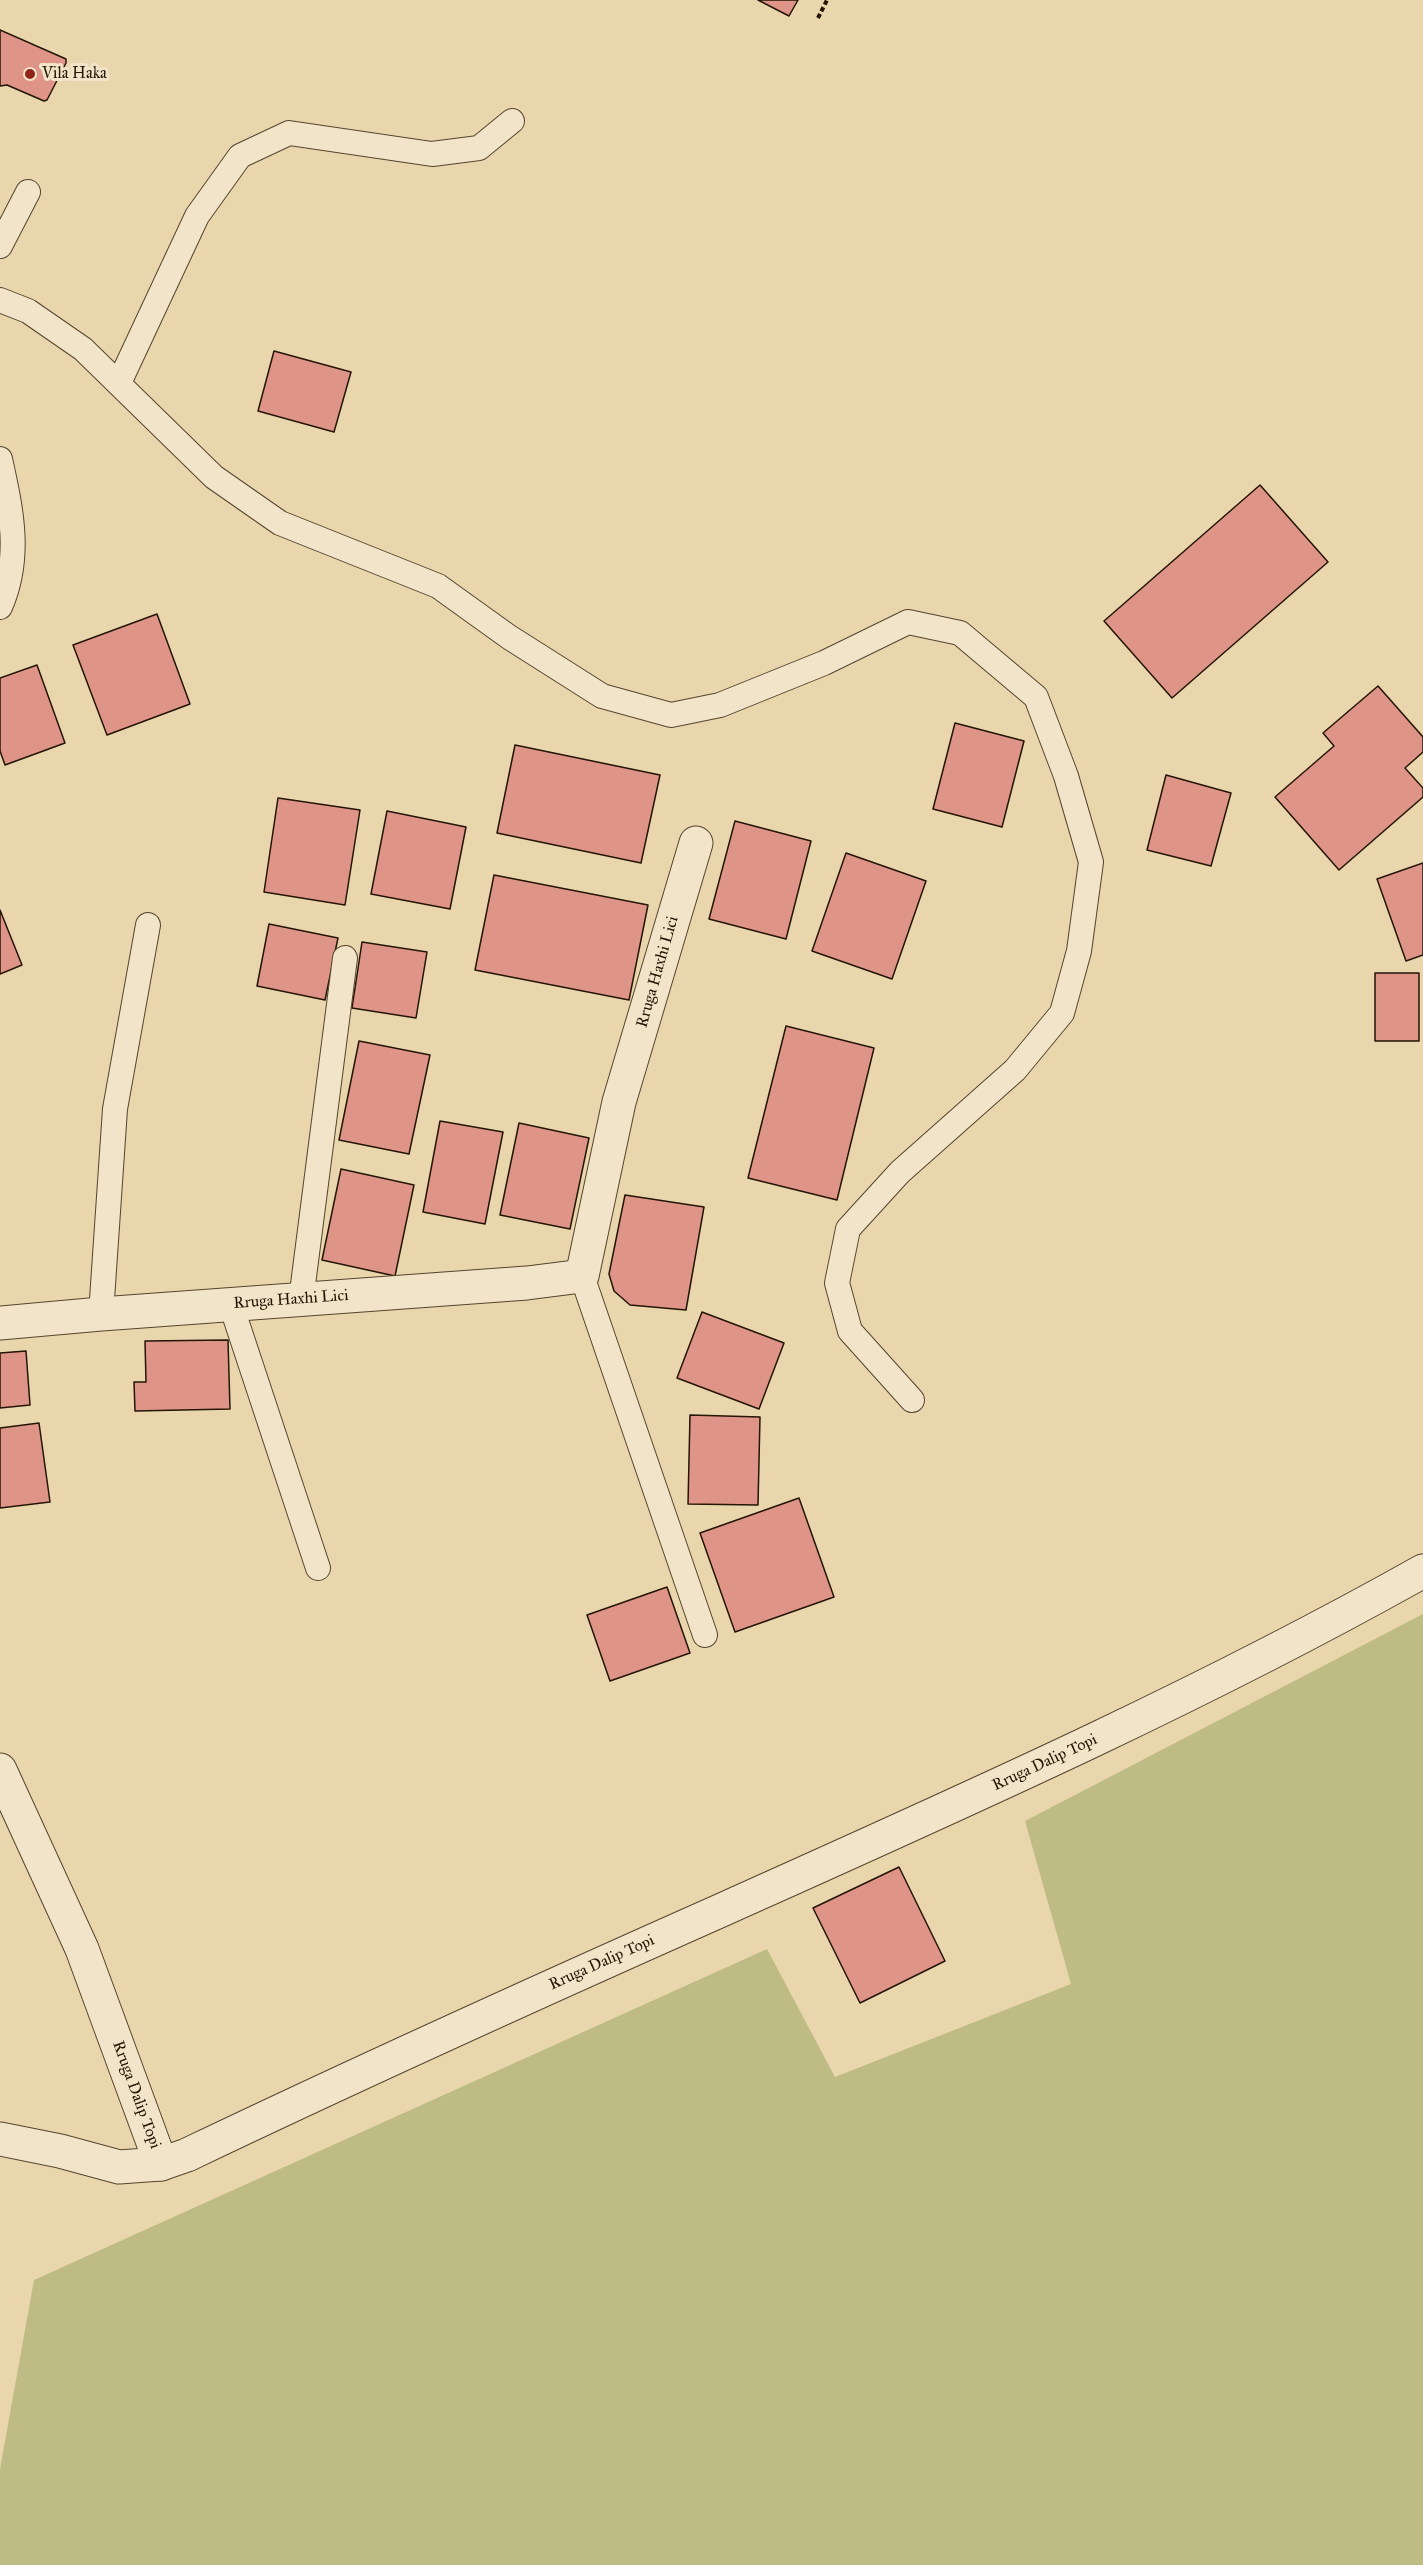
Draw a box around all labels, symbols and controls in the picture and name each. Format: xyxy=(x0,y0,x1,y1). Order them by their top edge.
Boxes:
place label: Vila Haka xyxy=(42,64,107,84)
marker: Vila Haka xyxy=(23,67,37,81)
street label: Rruga Haxhi Lici xyxy=(633,914,683,1030)
street label: Rruga Haxhi Lici xyxy=(233,1286,349,1314)
street label: Rruga Dalip Topi xyxy=(990,1730,1100,1796)
street label: Rruga Dalip Topi xyxy=(546,1931,658,1995)
street label: Rruga Dalip Topi xyxy=(108,2038,164,2152)

